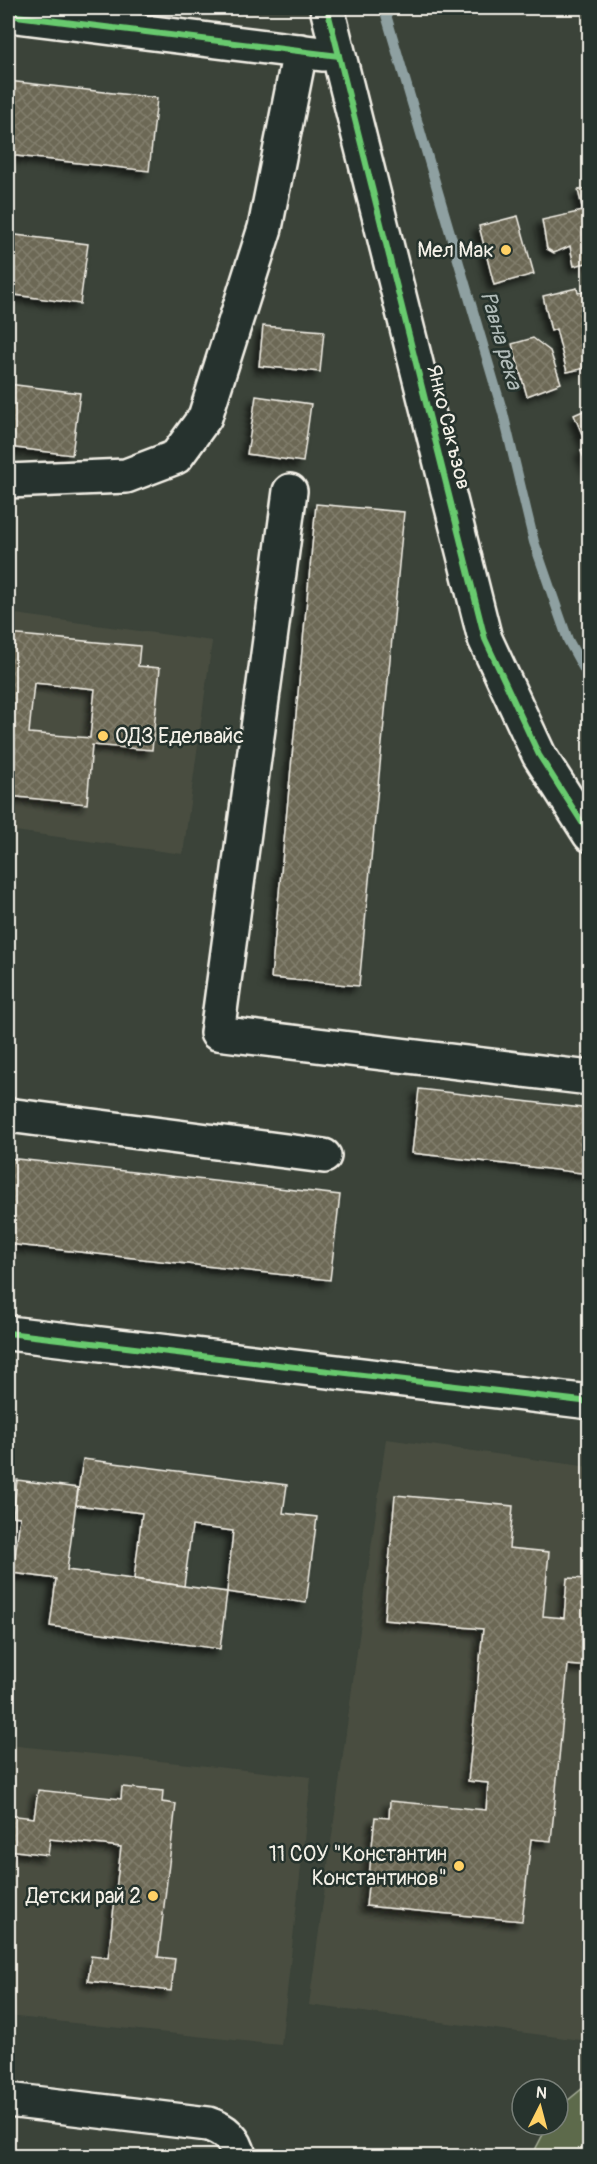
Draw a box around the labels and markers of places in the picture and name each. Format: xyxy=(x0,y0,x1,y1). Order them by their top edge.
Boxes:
place label: Мел Мак xyxy=(417,237,494,264)
marker: Мел Мак xyxy=(499,243,513,257)
place label: ОДЗ Еделвайс xyxy=(115,723,244,750)
marker: ОДЗ Еделвайс xyxy=(96,729,110,743)
place label: 11 СОУ "Константин Константинов" xyxy=(269,1841,447,1892)
marker: 11 СОУ "Константин Константинов" xyxy=(452,1859,466,1873)
place label: Детски рай 2 xyxy=(25,1883,141,1910)
marker: Детски рай 2 xyxy=(146,1889,160,1903)

